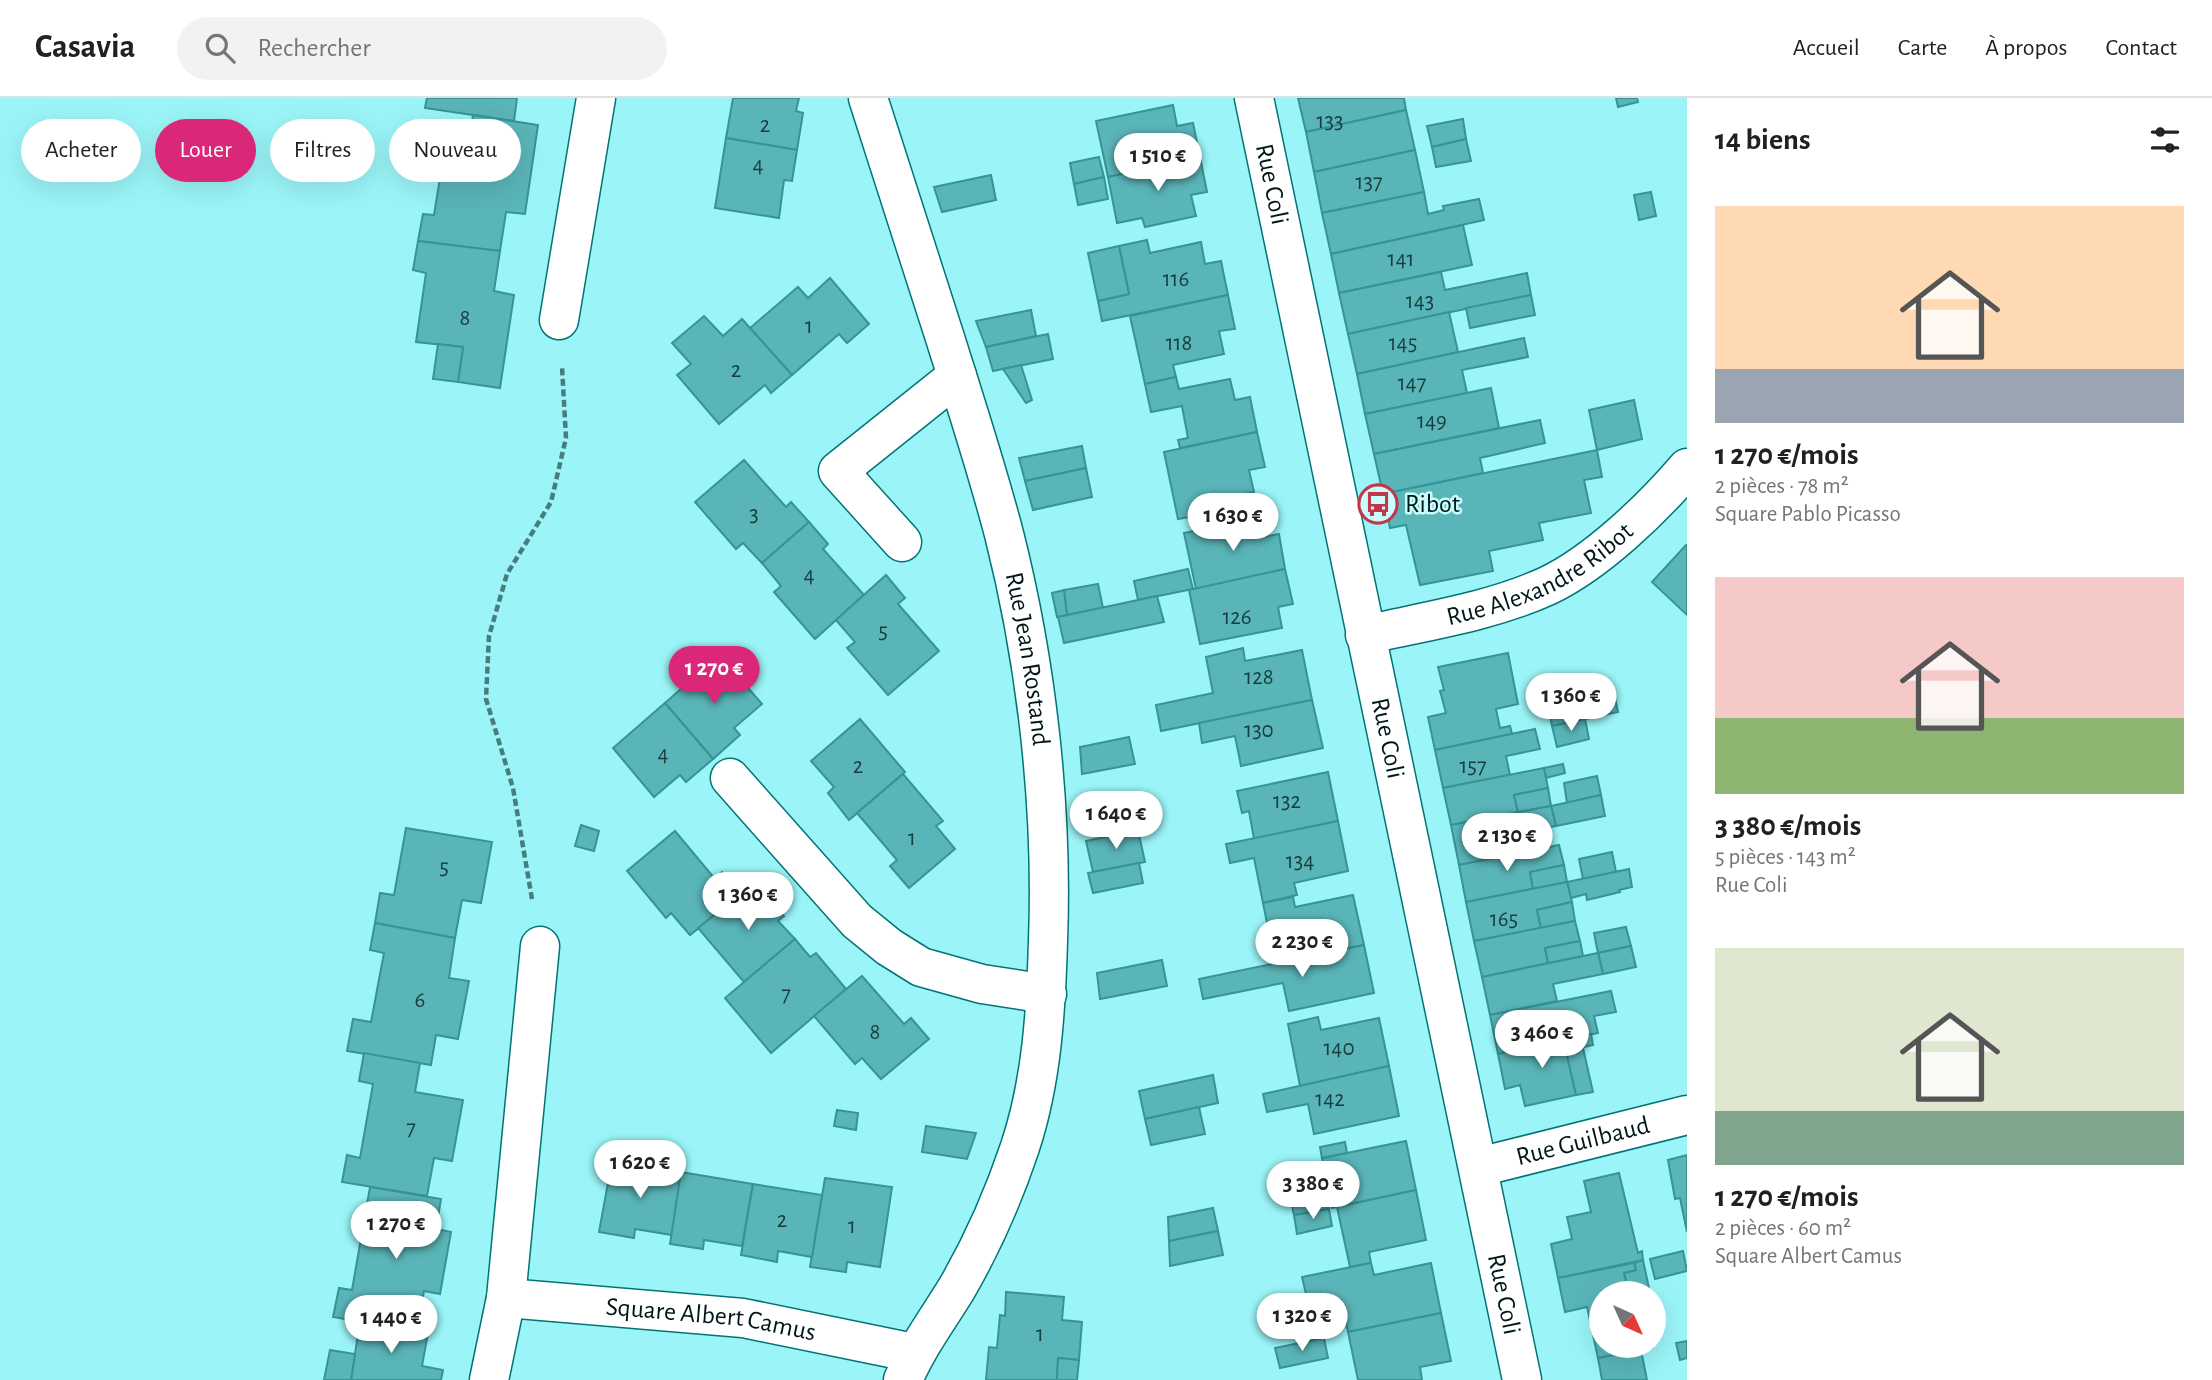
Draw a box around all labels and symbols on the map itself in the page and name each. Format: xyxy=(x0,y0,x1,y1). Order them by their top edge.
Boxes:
house number: 133 xyxy=(1317,110,1343,133)
house number: 2 xyxy=(760,114,770,137)
pin: 1 510 € xyxy=(1093,134,1223,193)
street label: Rue Coli xyxy=(1251,141,1293,227)
house number: 4 xyxy=(752,154,764,177)
house number: 137 xyxy=(1356,171,1382,194)
house number: 141 xyxy=(1388,248,1414,271)
house number: 116 xyxy=(1163,268,1189,291)
house number: 143 xyxy=(1406,290,1434,313)
house number: 8 xyxy=(460,307,470,330)
house number: 1 xyxy=(805,315,813,338)
house number: 118 xyxy=(1166,332,1192,355)
house number: 145 xyxy=(1389,332,1417,355)
house number: 2 xyxy=(731,359,741,382)
house number: 147 xyxy=(1398,372,1426,395)
house number: 149 xyxy=(1417,410,1447,433)
bus stop icon: Ribot xyxy=(1357,483,1399,525)
place label: Ribot xyxy=(1405,491,1460,517)
pin: 1 630 € xyxy=(1168,494,1298,553)
house number: 3 xyxy=(749,503,759,526)
street label: Rue Alexandre Ribot xyxy=(1444,518,1638,630)
house number: 4 xyxy=(803,564,815,587)
street label: Rue Jean Rostand xyxy=(1000,570,1054,747)
house number: 126 xyxy=(1222,606,1252,629)
house number: 5 xyxy=(878,620,888,643)
pin: 1 270 € xyxy=(649,646,779,706)
house number: 128 xyxy=(1244,666,1274,689)
pin: 1 360 € xyxy=(1506,674,1636,733)
street label: Rue Coli xyxy=(1367,695,1409,781)
house number: 130 xyxy=(1244,719,1274,742)
house number: 4 xyxy=(657,743,669,766)
house number: 2 xyxy=(853,755,863,778)
house number: 157 xyxy=(1459,755,1487,778)
house number: 132 xyxy=(1273,790,1301,813)
pin: 1 640 € xyxy=(1051,792,1181,851)
pin: 2 130 € xyxy=(1442,814,1572,873)
house number: 1 xyxy=(908,827,916,850)
house number: 134 xyxy=(1286,850,1314,873)
house number: 5 xyxy=(439,856,449,879)
pin: 1 360 € xyxy=(683,872,813,932)
house number: 165 xyxy=(1490,908,1518,931)
pin: 2 230 € xyxy=(1237,920,1367,979)
house number: 7 xyxy=(781,983,791,1006)
house number: 6 xyxy=(415,989,425,1012)
pin: 3 460 € xyxy=(1477,1010,1607,1070)
house number: 8 xyxy=(870,1021,880,1044)
house number: 140 xyxy=(1323,1037,1355,1060)
house number: 142 xyxy=(1315,1088,1345,1111)
street label: Rue Guilbaud xyxy=(1513,1112,1652,1170)
house number: 7 xyxy=(406,1117,416,1140)
pin: 1 620 € xyxy=(575,1140,705,1200)
pin: 3 380 € xyxy=(1248,1162,1378,1221)
pin: 1 270 € xyxy=(331,1202,461,1261)
house number: 2 xyxy=(777,1209,787,1232)
house number: 1 xyxy=(848,1215,856,1238)
street label: Rue Coli xyxy=(1483,1251,1525,1337)
north arrow xyxy=(1589,1281,1666,1358)
street label: Square Albert Camus xyxy=(605,1293,818,1346)
pin: 1 320 € xyxy=(1237,1294,1367,1353)
pin: 1 440 € xyxy=(326,1296,456,1355)
house number: 1 xyxy=(1036,1323,1044,1346)

